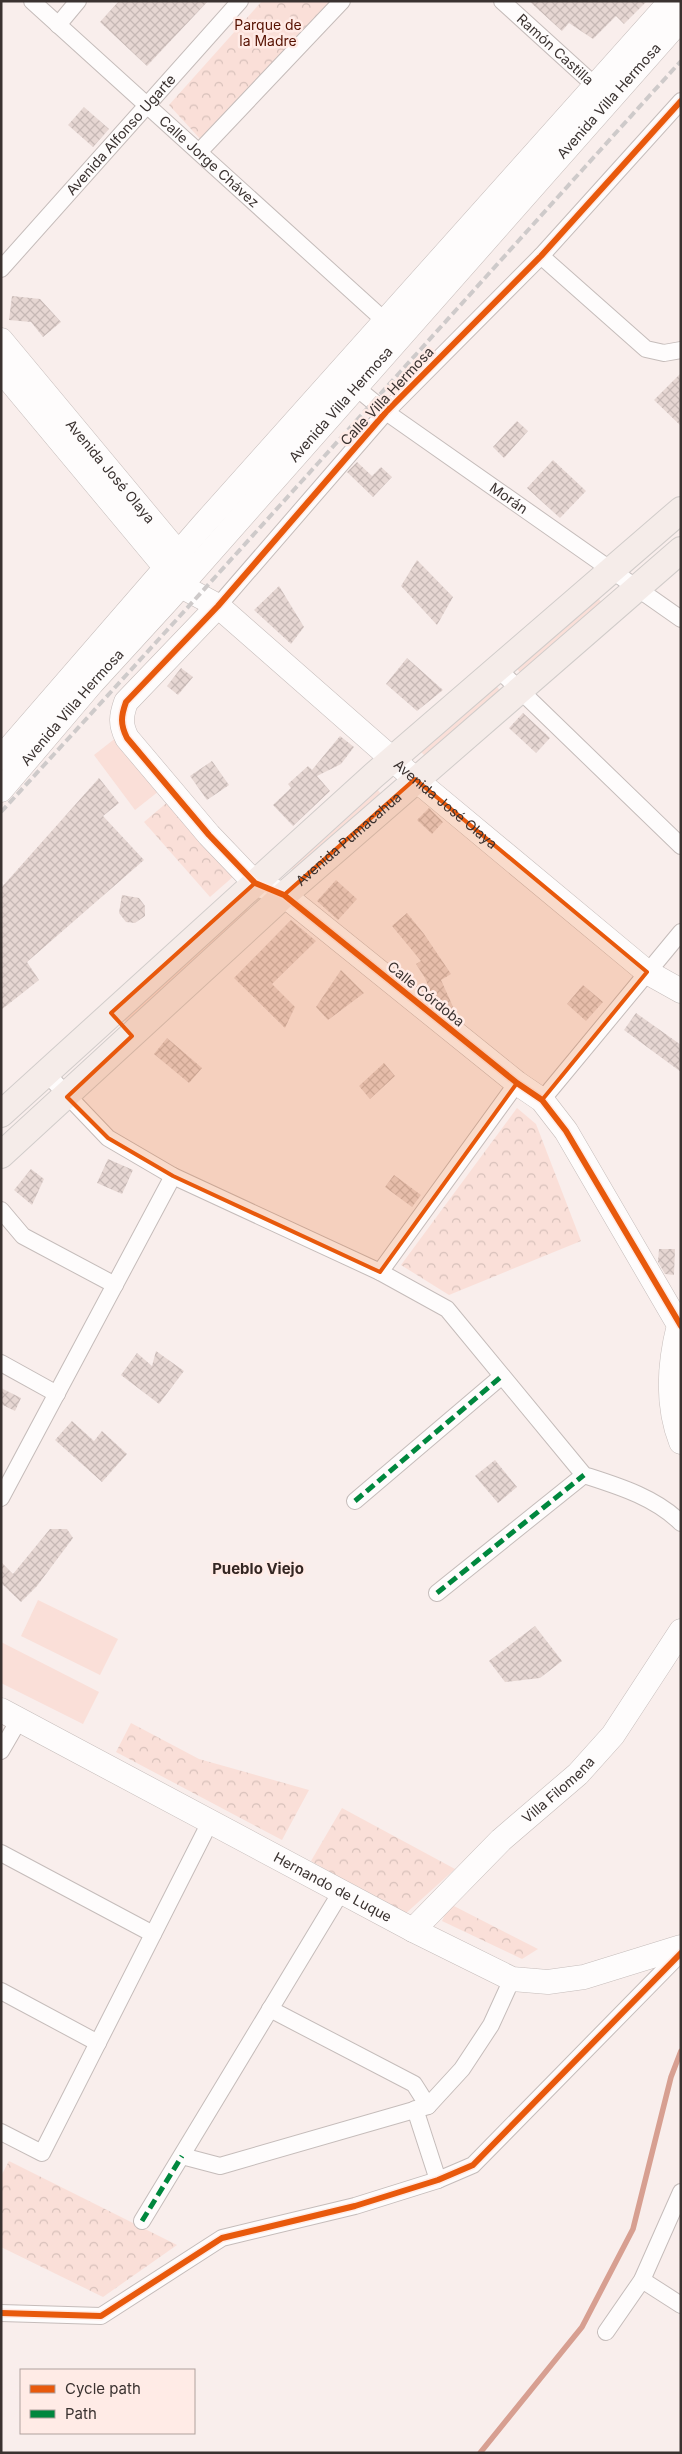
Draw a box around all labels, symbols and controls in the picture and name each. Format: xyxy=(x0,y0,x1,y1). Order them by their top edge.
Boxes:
street label: Ramón Castilla xyxy=(514,10,597,88)
park label: Parque de la Madre xyxy=(234,16,302,49)
street label: Avenida Villa Hermosa xyxy=(553,39,664,162)
street label: Avenida Alfonso Ugarte xyxy=(62,71,179,198)
street label: Calle Jorge Chávez xyxy=(156,112,263,211)
street label: Avenida Villa Hermosa xyxy=(285,343,396,465)
street label: Calle Villa Hermosa xyxy=(337,343,437,448)
street label: Avenida José Olaya xyxy=(63,416,159,527)
street label: Morán xyxy=(487,479,531,517)
street label: Avenida Villa Hermosa xyxy=(17,645,127,769)
street label: Avenida José Olaya xyxy=(391,755,501,852)
street label: Avenida Pumacahua xyxy=(292,788,405,889)
street label: Calle Córdoba xyxy=(384,957,468,1030)
district label: Pueblo Viejo xyxy=(212,1559,304,1578)
street label: Villa Filomena xyxy=(518,1753,598,1826)
street label: Hernando de Luque xyxy=(271,1848,395,1925)
legend xyxy=(20,2369,195,2434)
text: Cycle path xyxy=(65,2379,141,2398)
text: Path xyxy=(65,2404,97,2423)

